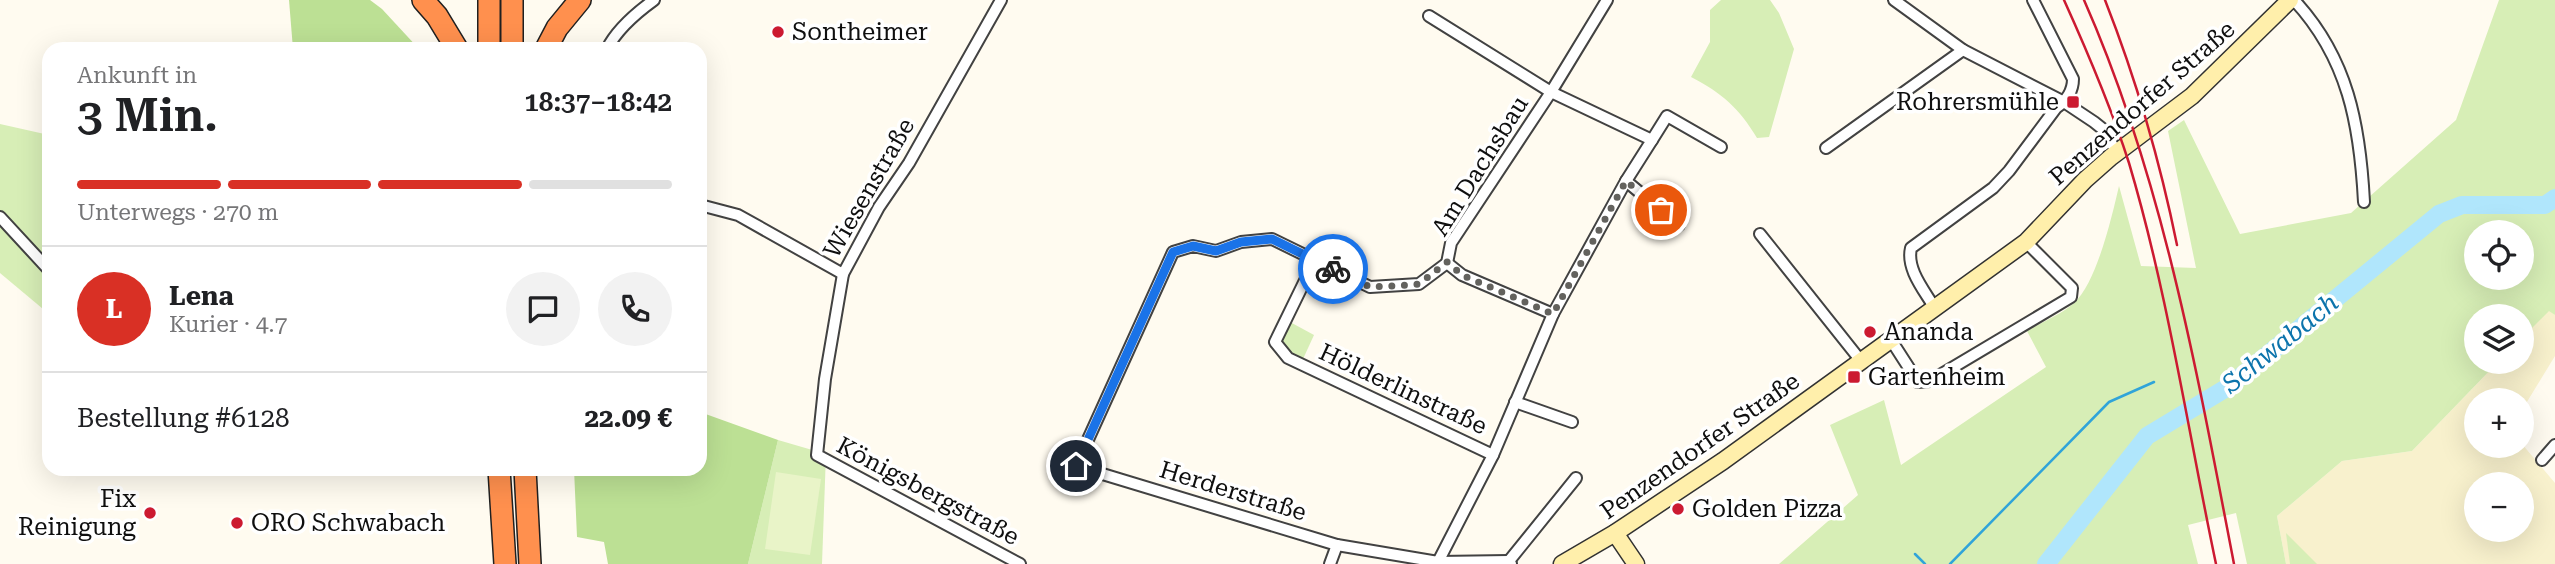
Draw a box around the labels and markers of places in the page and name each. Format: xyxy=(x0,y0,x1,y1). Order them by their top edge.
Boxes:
place label: Sontheimer xyxy=(792,18,928,46)
marker: Sontheimer xyxy=(770,24,786,40)
place label: Rohrersmühle xyxy=(1896,88,2059,116)
marker: Rohrersmühle xyxy=(2065,94,2081,110)
pin xyxy=(1631,180,1691,240)
place label: Ananda xyxy=(1884,318,1973,346)
marker: Ananda xyxy=(1862,324,1878,340)
place label: Gartenheim xyxy=(1868,363,2006,391)
marker: Gartenheim xyxy=(1846,369,1862,385)
pin xyxy=(1046,436,1106,496)
place label: Fix Reinigung xyxy=(18,485,136,541)
place label: Golden Pizza xyxy=(1692,495,1842,523)
marker: Golden Pizza xyxy=(1670,501,1686,517)
marker: Fix Reinigung xyxy=(142,505,158,521)
place label: ORO Schwabach xyxy=(251,509,445,537)
marker: ORO Schwabach xyxy=(229,515,245,531)

